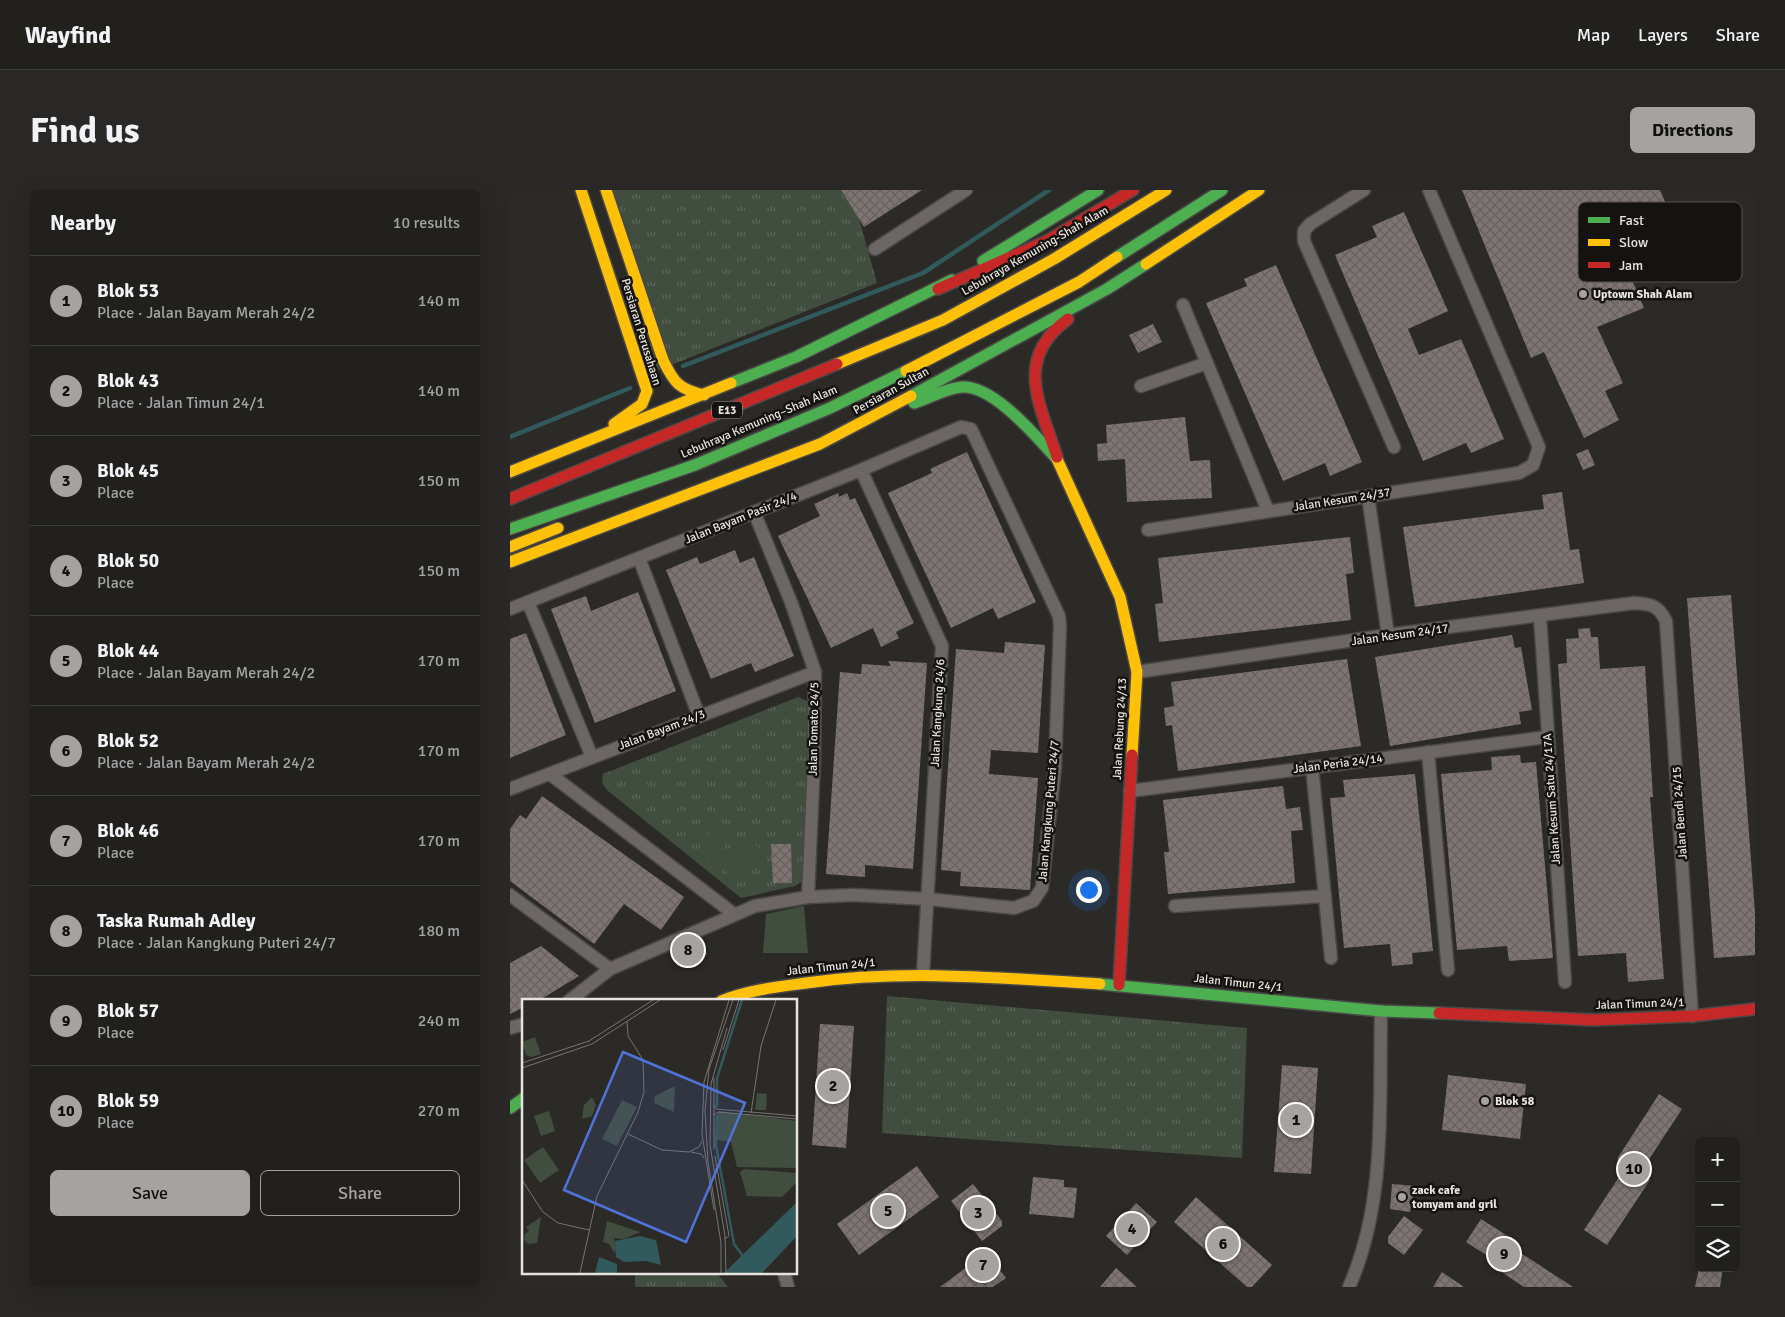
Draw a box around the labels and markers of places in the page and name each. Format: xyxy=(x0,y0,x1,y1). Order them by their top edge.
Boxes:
place label: Uptown Shah Alam xyxy=(1593,287,1692,302)
marker: Uptown Shah Alam xyxy=(1577,288,1589,300)
pin: 8 xyxy=(672,931,704,969)
pin: 2 xyxy=(817,1067,849,1105)
place label: Blok 58 xyxy=(1495,1094,1535,1109)
marker: Blok 58 xyxy=(1479,1095,1491,1107)
pin: 1 xyxy=(1280,1101,1312,1139)
pin: 10 xyxy=(1618,1150,1650,1188)
place label: zack cafe tomyam and gril xyxy=(1411,1183,1497,1212)
marker: zack cafe tomyam and gril xyxy=(1396,1191,1408,1203)
pin: 5 xyxy=(872,1192,904,1230)
pin: 3 xyxy=(962,1194,994,1232)
pin: 4 xyxy=(1116,1210,1148,1248)
pin: 6 xyxy=(1207,1225,1239,1263)
pin: 9 xyxy=(1488,1235,1520,1273)
pin: 7 xyxy=(967,1246,999,1284)

